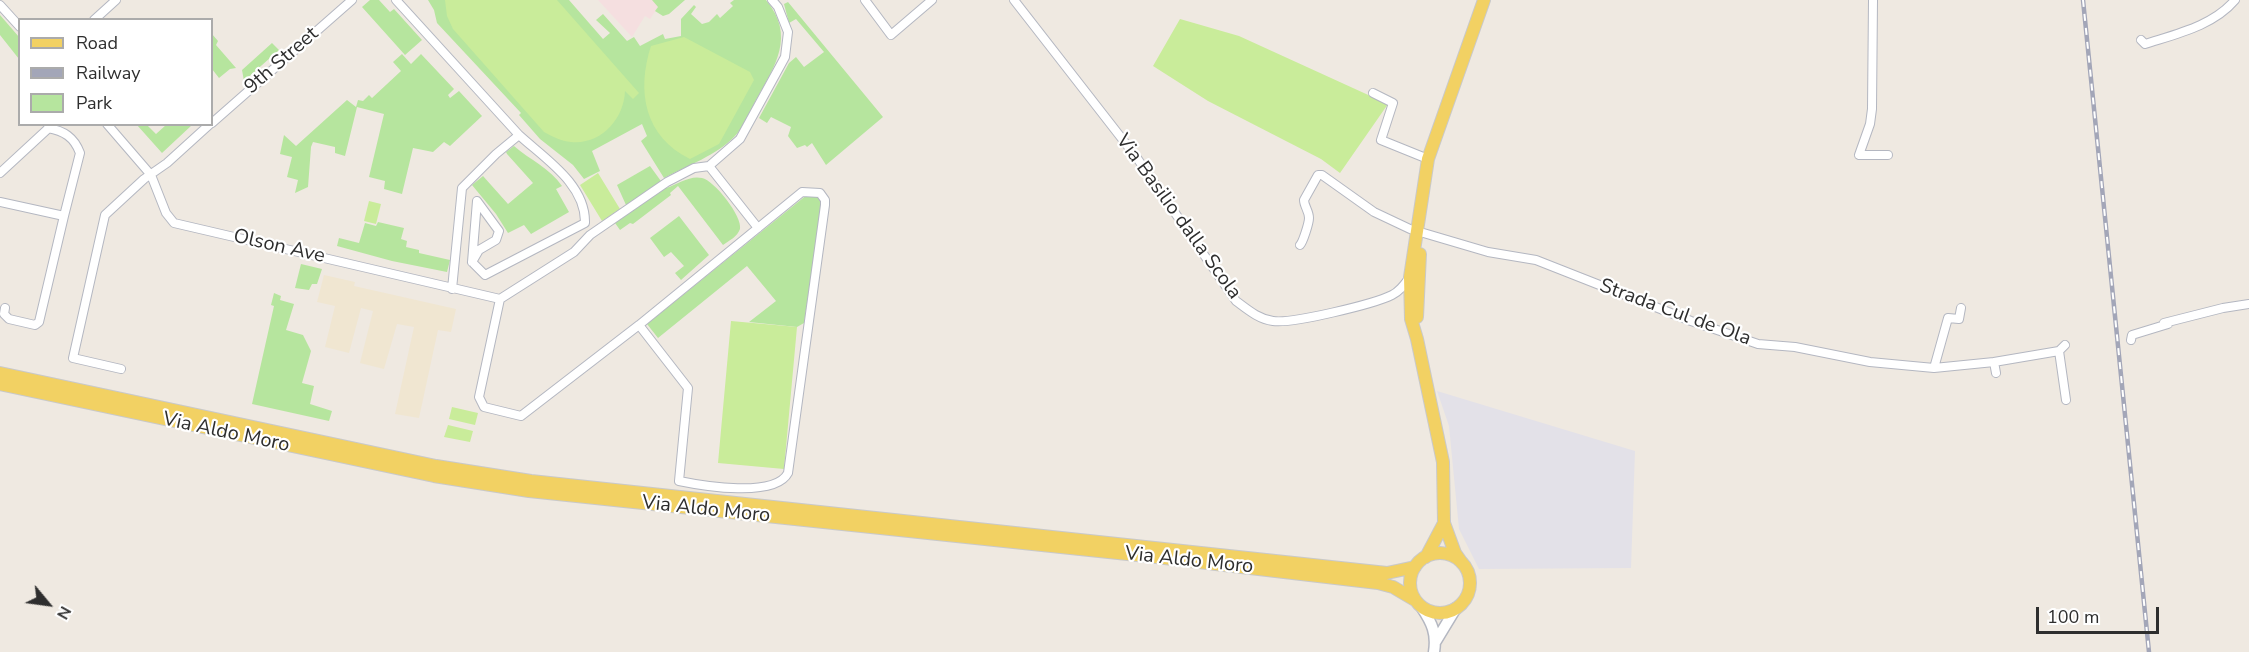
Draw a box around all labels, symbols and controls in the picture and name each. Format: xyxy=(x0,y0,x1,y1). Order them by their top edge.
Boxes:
legend xyxy=(18,18,213,126)
street label: 9th Street xyxy=(240,22,324,100)
text: Road xyxy=(76,31,118,55)
text: Railway xyxy=(76,61,141,85)
text: Park xyxy=(76,91,112,115)
street label: Via Basilio dalla Scola xyxy=(1110,130,1246,304)
street label: Olson Ave xyxy=(231,225,327,269)
street label: Strada Cul de Ola xyxy=(1596,275,1754,351)
street label: Via Aldo Moro xyxy=(160,408,292,458)
street label: Via Aldo Moro xyxy=(641,491,771,529)
street label: Via Aldo Moro xyxy=(1124,542,1254,580)
north arrow xyxy=(18,574,78,634)
scale bar xyxy=(2039,595,2162,633)
text: N xyxy=(51,602,76,623)
text: 100 m xyxy=(2047,605,2099,629)

